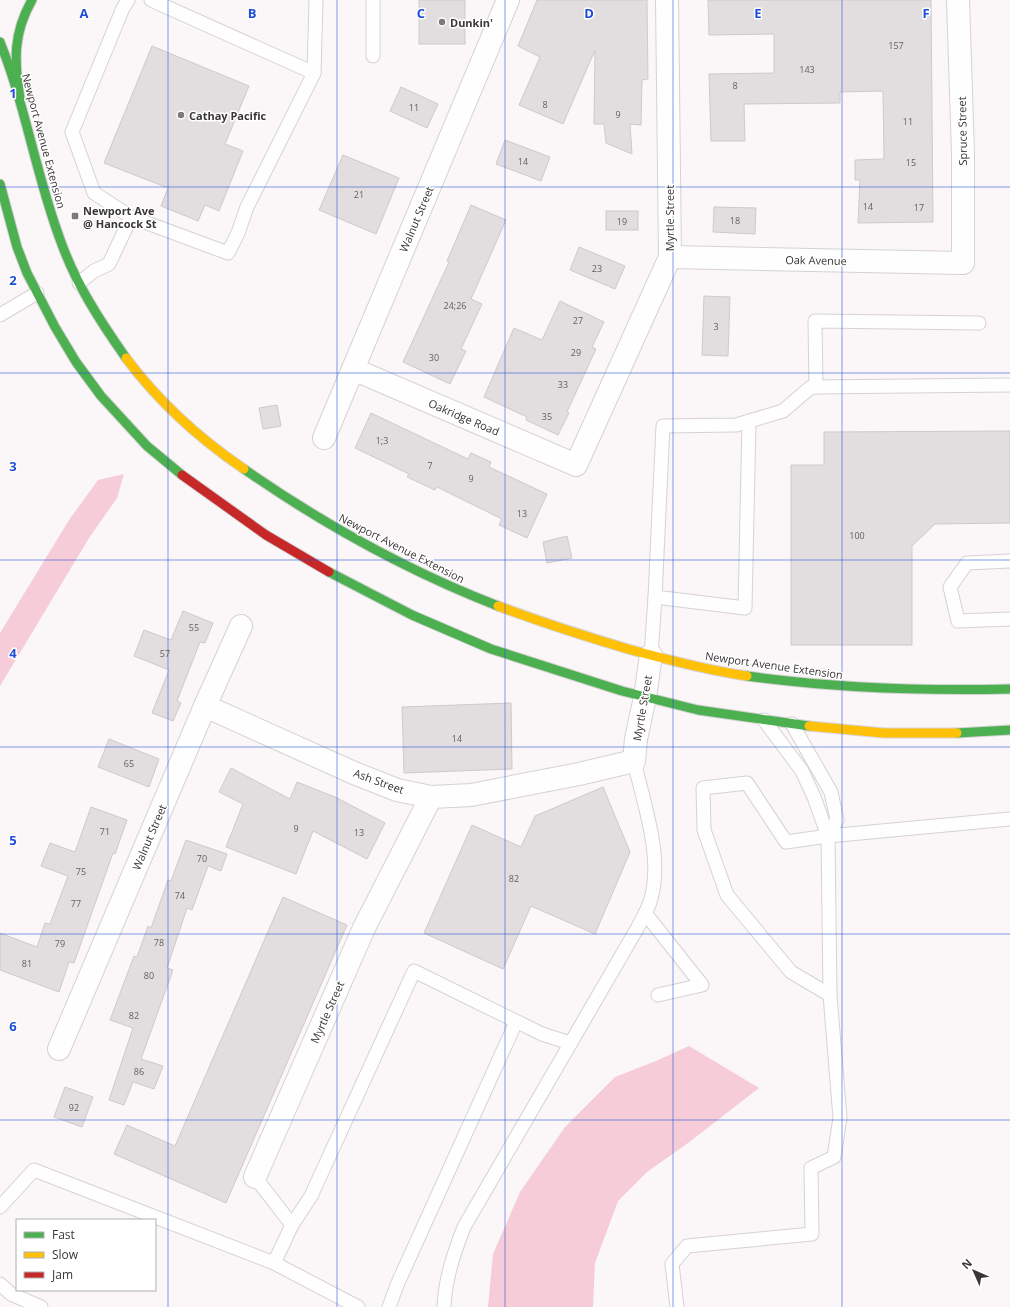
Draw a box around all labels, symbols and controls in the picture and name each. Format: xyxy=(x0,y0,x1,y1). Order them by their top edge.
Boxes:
text: A xyxy=(80,4,89,22)
text: B xyxy=(248,4,257,22)
text: C xyxy=(417,4,425,22)
text: D xyxy=(584,4,594,22)
text: E xyxy=(754,4,762,22)
text: F xyxy=(922,4,930,22)
place label: Dunkin' xyxy=(450,15,493,30)
marker: Dunkin' xyxy=(437,17,447,27)
house number: 157 xyxy=(888,39,904,52)
house number: 143 xyxy=(799,63,815,76)
street label: Newport Avenue Extension xyxy=(19,72,69,210)
house number: 8 xyxy=(732,79,738,92)
text: 1 xyxy=(9,84,17,102)
street label: Spruce Street xyxy=(954,96,970,166)
house number: 8 xyxy=(542,98,548,111)
house number: 11 xyxy=(409,101,419,114)
place label: Cathay Pacific xyxy=(189,108,267,123)
house number: 9 xyxy=(615,108,621,121)
marker: Cathay Pacific xyxy=(176,110,186,120)
house number: 11 xyxy=(903,115,913,128)
house number: 14 xyxy=(518,155,528,168)
house number: 15 xyxy=(906,156,916,169)
street label: Walnut Street xyxy=(395,184,437,254)
street label: Myrtle Street xyxy=(662,185,677,251)
house number: 21 xyxy=(354,188,364,201)
house number: 14 xyxy=(863,200,873,213)
house number: 17 xyxy=(914,201,924,214)
place label: Newport Ave @ Hancock St xyxy=(83,203,157,231)
marker: Newport Ave @ Hancock St xyxy=(70,211,80,221)
house number: 18 xyxy=(730,214,740,227)
house number: 19 xyxy=(617,215,627,228)
street label: Oak Avenue xyxy=(785,252,847,268)
house number: 23 xyxy=(592,262,602,275)
text: 2 xyxy=(9,271,17,289)
house number: 24;26 xyxy=(444,299,466,312)
house number: 27 xyxy=(573,314,583,327)
house number: 3 xyxy=(713,320,719,333)
house number: 29 xyxy=(571,346,581,359)
house number: 30 xyxy=(429,351,439,364)
house number: 33 xyxy=(558,378,568,391)
street label: Oakridge Road xyxy=(426,395,502,439)
house number: 35 xyxy=(542,410,552,423)
house number: 1;3 xyxy=(376,434,388,447)
text: 3 xyxy=(9,457,17,475)
house number: 7 xyxy=(427,459,433,472)
house number: 9 xyxy=(468,472,474,485)
house number: 13 xyxy=(517,507,527,520)
street label: Newport Avenue Extension xyxy=(337,510,467,586)
house number: 100 xyxy=(849,529,865,542)
house number: 55 xyxy=(189,621,199,634)
text: 4 xyxy=(9,644,17,662)
house number: 57 xyxy=(160,647,170,660)
street label: Newport Avenue Extension xyxy=(704,648,844,682)
street label: Myrtle Street xyxy=(629,674,655,742)
house number: 14 xyxy=(452,732,462,745)
house number: 65 xyxy=(124,757,134,770)
street label: Ash Street xyxy=(352,765,406,797)
street label: Walnut Street xyxy=(128,802,170,872)
house number: 9 xyxy=(293,822,299,835)
house number: 71 xyxy=(100,825,110,838)
house number: 13 xyxy=(354,826,364,839)
text: 5 xyxy=(9,831,17,849)
house number: 70 xyxy=(197,852,207,865)
house number: 75 xyxy=(76,865,86,878)
house number: 82 xyxy=(509,872,519,885)
house number: 74 xyxy=(175,889,185,902)
house number: 77 xyxy=(71,897,81,910)
house number: 78 xyxy=(154,936,164,949)
house number: 79 xyxy=(55,937,65,950)
house number: 81 xyxy=(22,957,32,970)
house number: 80 xyxy=(144,969,154,982)
street label: Myrtle Street xyxy=(307,979,347,1045)
house number: 82 xyxy=(129,1009,139,1022)
text: 6 xyxy=(9,1017,17,1035)
house number: 86 xyxy=(134,1065,144,1078)
house number: 92 xyxy=(69,1101,79,1114)
legend xyxy=(16,1219,156,1291)
text: Fast xyxy=(52,1226,75,1243)
text: Slow xyxy=(52,1246,79,1263)
north arrow xyxy=(954,1251,994,1291)
text: N xyxy=(958,1255,975,1272)
text: Jam xyxy=(51,1266,73,1283)

